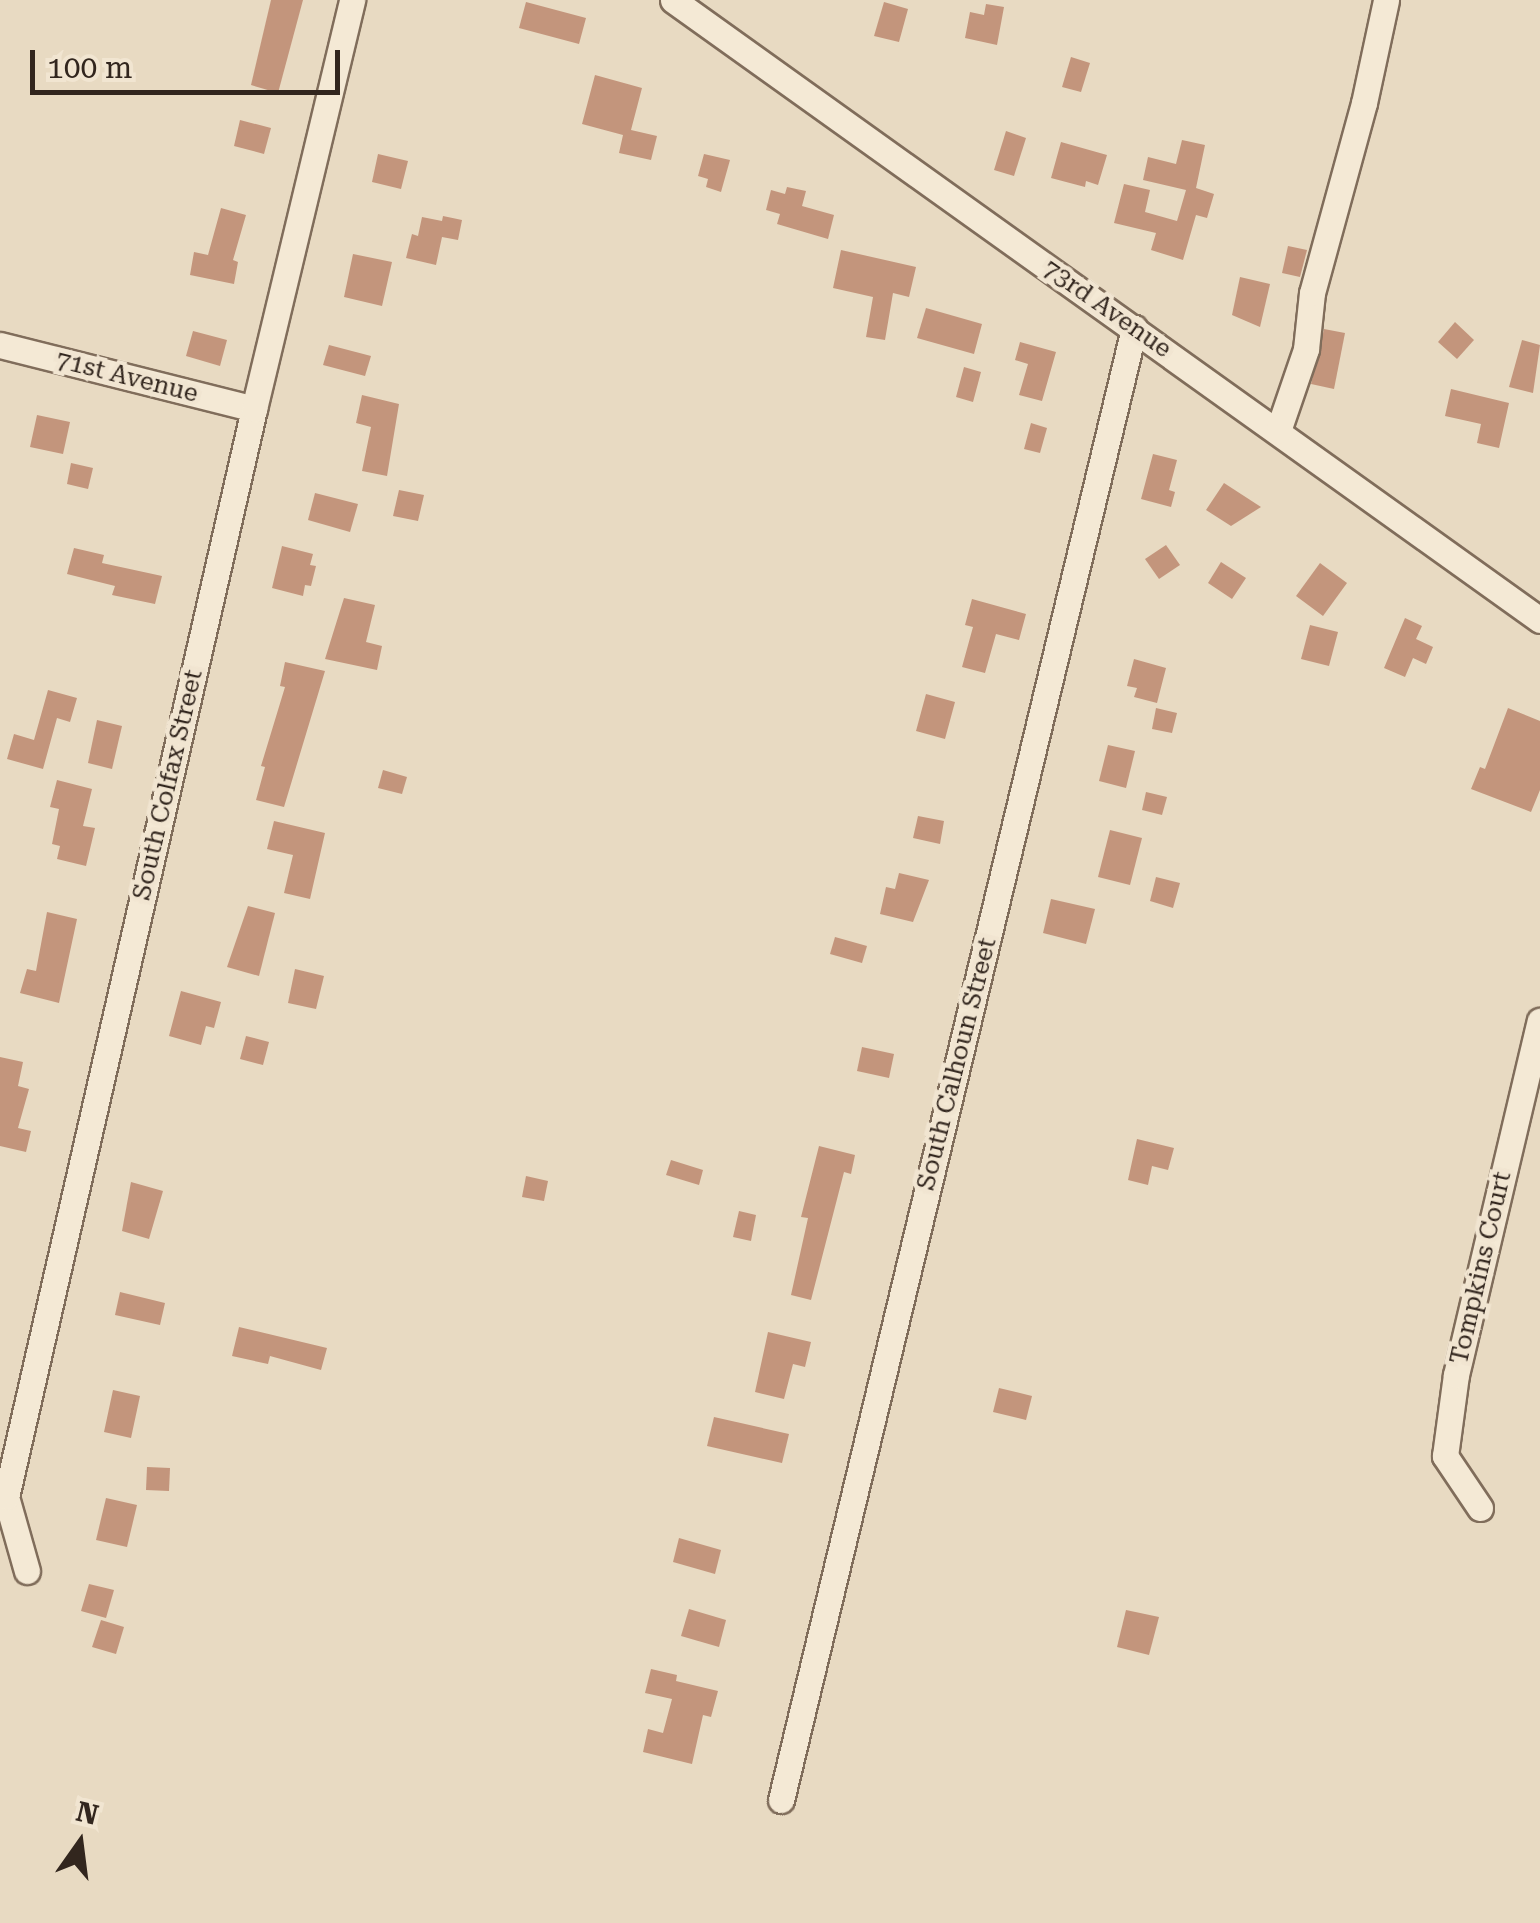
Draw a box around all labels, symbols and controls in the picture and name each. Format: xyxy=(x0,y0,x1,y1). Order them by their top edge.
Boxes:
scale bar xyxy=(35,30,345,92)
text: 100 m xyxy=(47,50,132,85)
street label: 73rd Avenue xyxy=(1037,254,1177,364)
street label: 71st Avenue xyxy=(53,345,201,409)
street label: South Colfax Street xyxy=(127,667,209,903)
street label: South Calhoun Street xyxy=(911,935,1003,1193)
street label: Tompkins Court xyxy=(1444,1169,1518,1367)
north arrow xyxy=(30,1793,130,1893)
text: N xyxy=(73,1795,102,1832)

